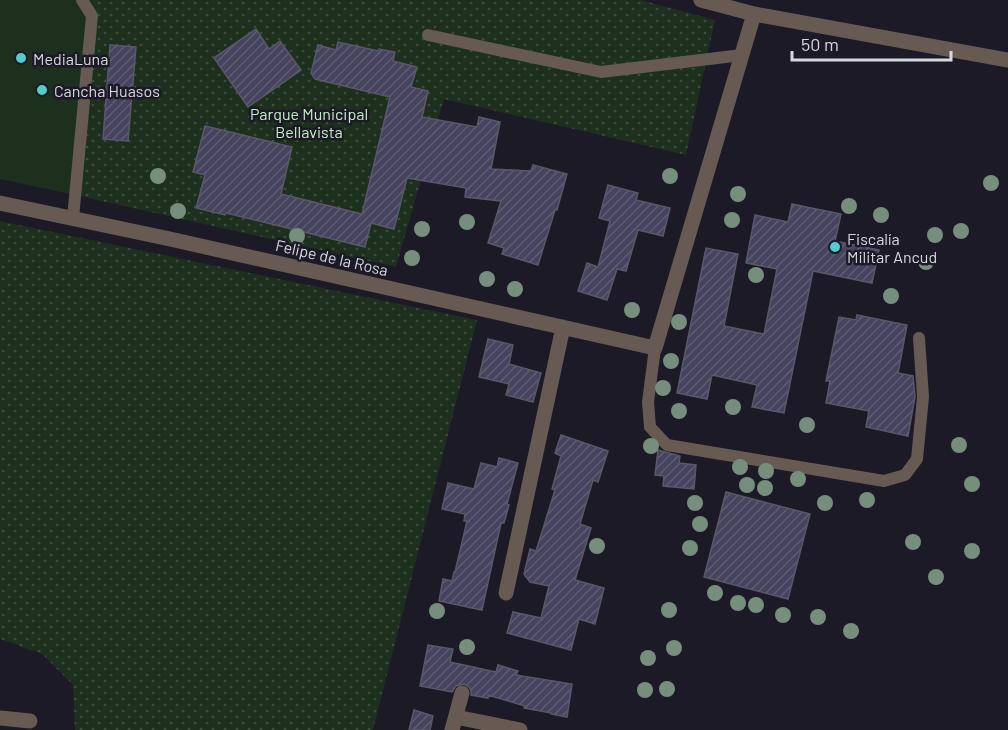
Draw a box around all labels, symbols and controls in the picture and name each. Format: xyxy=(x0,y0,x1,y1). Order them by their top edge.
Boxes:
scale bar xyxy=(792,24,951,62)
text: 50 m xyxy=(801,33,839,55)
place label: MediaLuna xyxy=(33,49,108,68)
marker: MediaLuna xyxy=(14,51,28,65)
place label: Cancha Huasos xyxy=(54,81,160,100)
marker: Cancha Huasos xyxy=(35,83,49,97)
park label: Parque Municipal Bellavista xyxy=(250,104,368,141)
place label: Fiscalía Militar Ancud xyxy=(847,229,937,266)
street label: Felipe de la Rosa xyxy=(274,235,390,279)
marker: Fiscalía Militar Ancud xyxy=(828,240,842,254)

